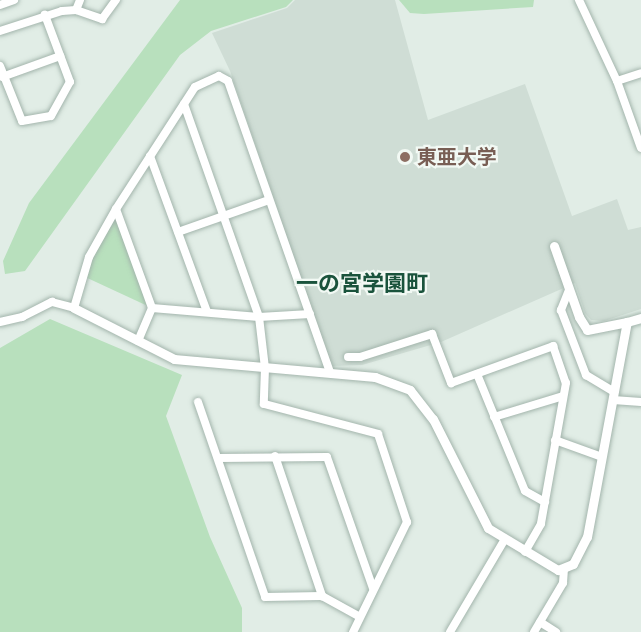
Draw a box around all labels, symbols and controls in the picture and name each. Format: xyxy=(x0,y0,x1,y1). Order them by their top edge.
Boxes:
place label: 東亜大学 xyxy=(417,145,497,169)
marker: 東亜大学 xyxy=(398,150,412,164)
district label: 一の宮学園町 xyxy=(296,272,428,298)

